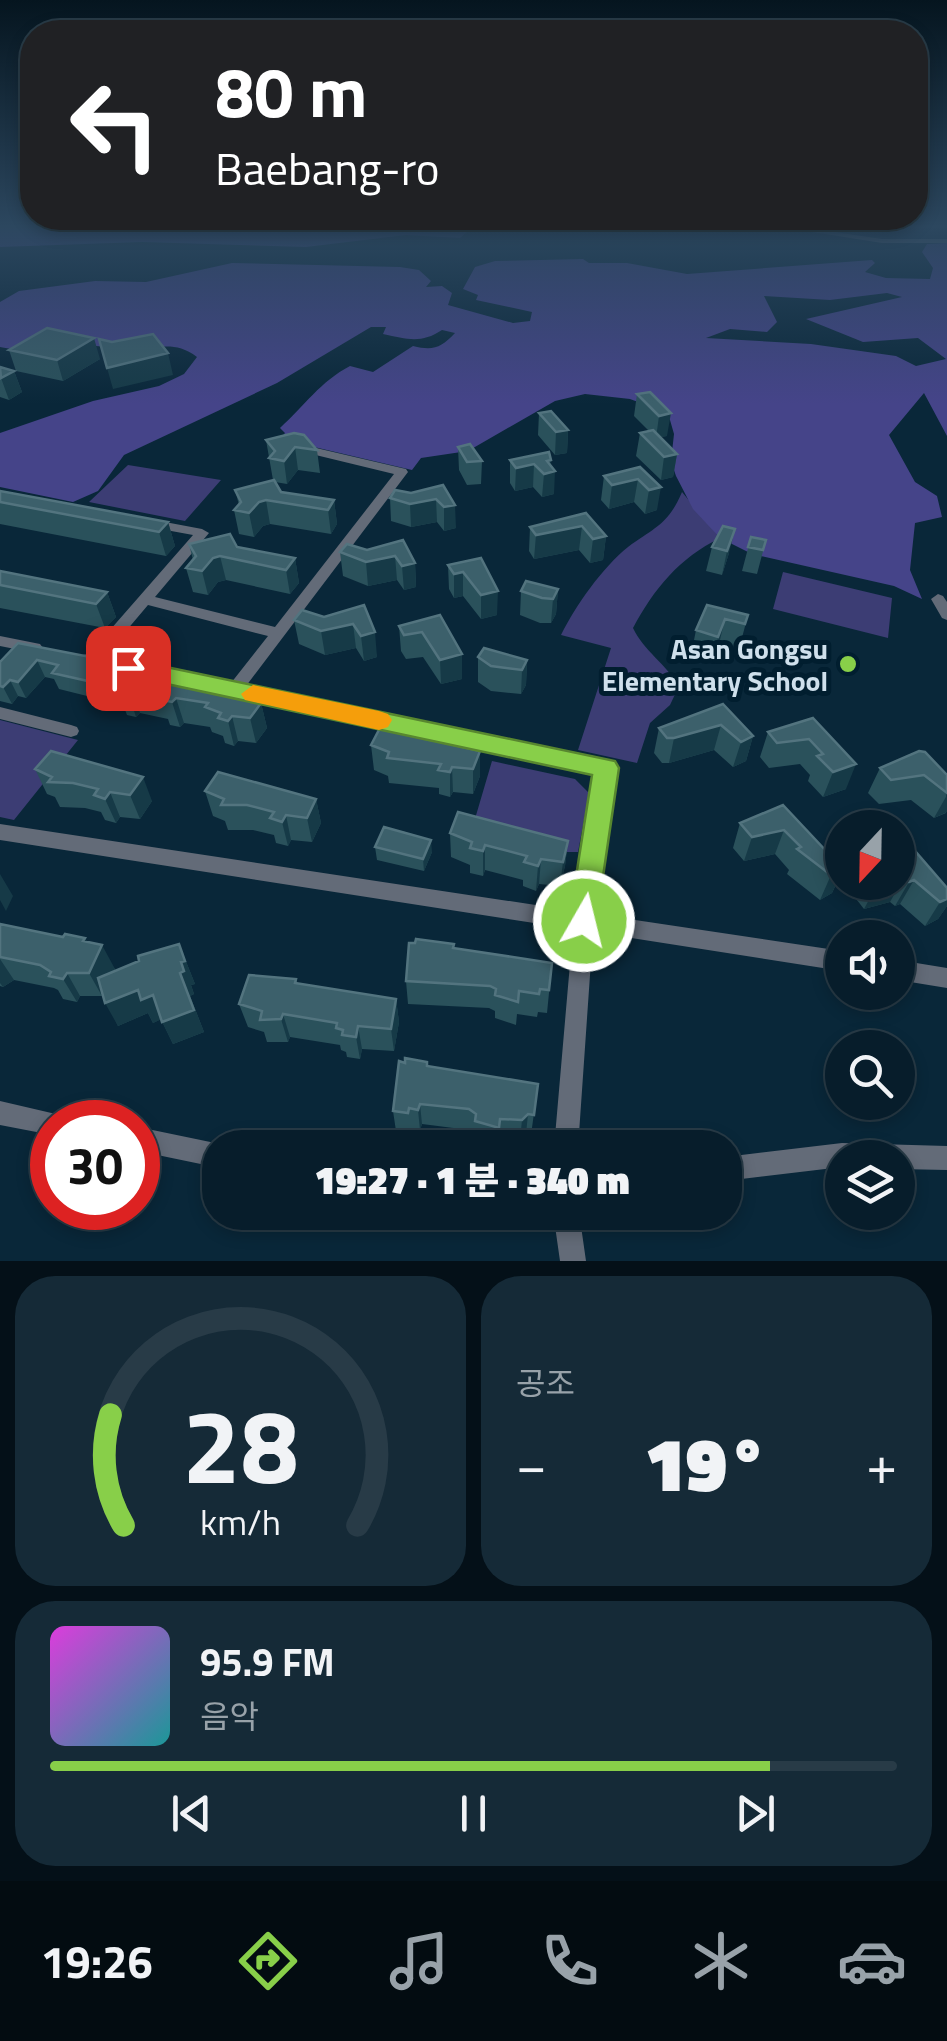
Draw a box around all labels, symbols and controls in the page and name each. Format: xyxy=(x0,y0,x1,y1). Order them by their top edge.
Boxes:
text: 80 m xyxy=(215,38,368,144)
icon: left xyxy=(50,60,180,190)
text: Baebang-ro xyxy=(215,134,440,202)
pin xyxy=(86,626,171,711)
place label: Asan Gongsu Elementary School xyxy=(602,627,828,702)
icon: arrive xyxy=(101,641,156,696)
marker: Asan Gongsu Elementary School xyxy=(837,653,859,675)
north arrow xyxy=(825,810,915,900)
map controls xyxy=(825,810,915,1230)
position arrow xyxy=(532,869,636,973)
button: sound xyxy=(825,920,915,1010)
button: search xyxy=(825,1030,915,1120)
speed limit sign: 30 xyxy=(30,1100,160,1230)
button: layers xyxy=(825,1140,915,1230)
text: 19:27 · 1 분 · 340 m xyxy=(315,1151,629,1209)
text: 공조 xyxy=(516,1359,575,1407)
text: 28 xyxy=(182,1365,299,1523)
text: 19° xyxy=(645,1406,768,1520)
text: − xyxy=(516,1422,547,1505)
text: + xyxy=(866,1422,897,1505)
text: km/h xyxy=(200,1494,281,1549)
text: 95.9 FM xyxy=(200,1633,335,1691)
text: 음악 xyxy=(200,1692,259,1740)
icon: previous xyxy=(164,1786,219,1841)
icon: pause xyxy=(446,1786,501,1841)
icon: next xyxy=(728,1786,783,1841)
icon: directions xyxy=(233,1926,303,1996)
icon: music xyxy=(384,1926,454,1996)
icon: phone xyxy=(535,1926,605,1996)
icon: climate xyxy=(686,1926,756,1996)
icon: car xyxy=(837,1926,907,1996)
text: 19:26 xyxy=(40,1927,153,1995)

